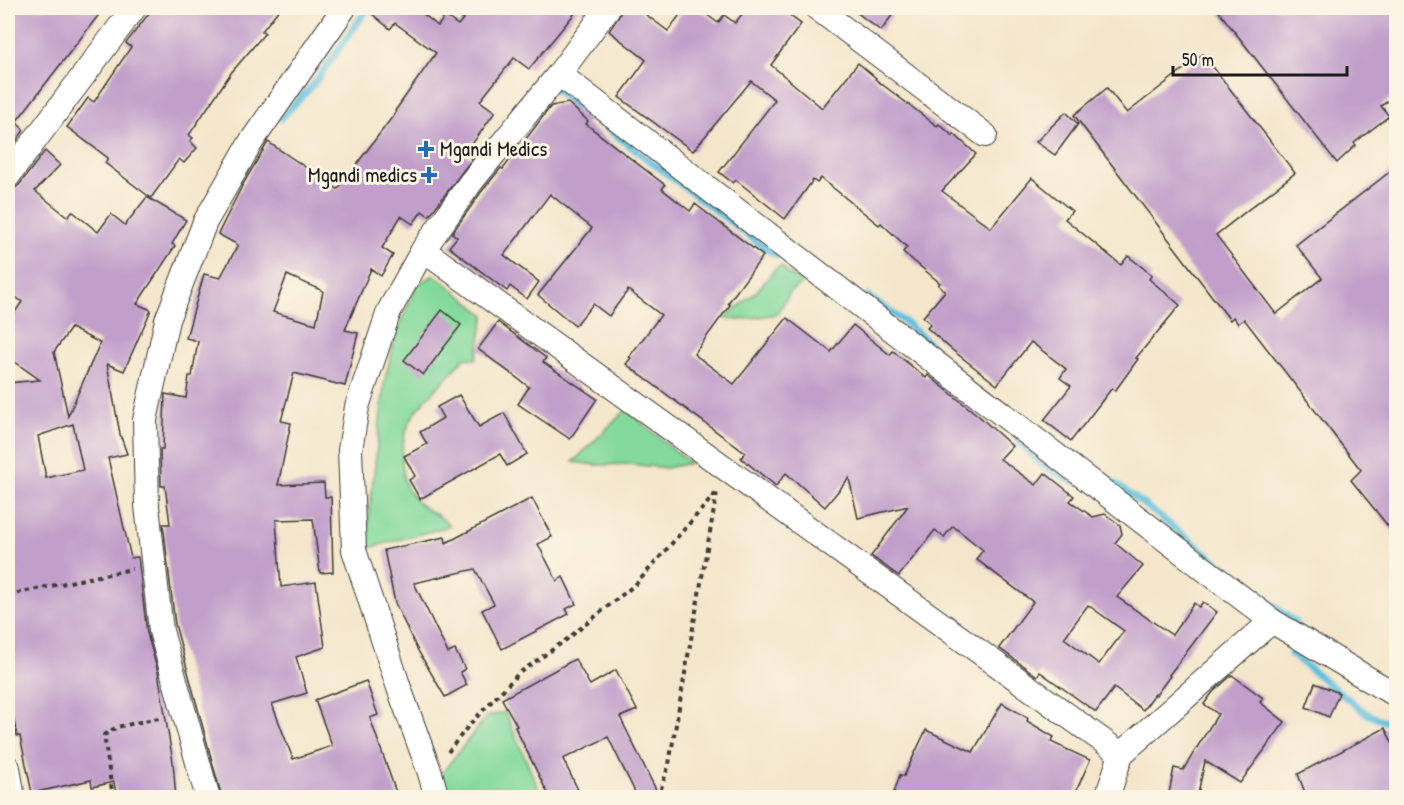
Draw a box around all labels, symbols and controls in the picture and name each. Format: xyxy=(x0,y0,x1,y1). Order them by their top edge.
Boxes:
scale bar xyxy=(1173,39,1347,77)
text: 50 m xyxy=(1182,47,1214,72)
place label: Mgandi Medics xyxy=(440,134,547,163)
marker: Mgandi Medics xyxy=(417,140,435,158)
place label: Mgandi medics xyxy=(308,160,417,189)
marker: Mgandi medics xyxy=(422,168,436,182)

